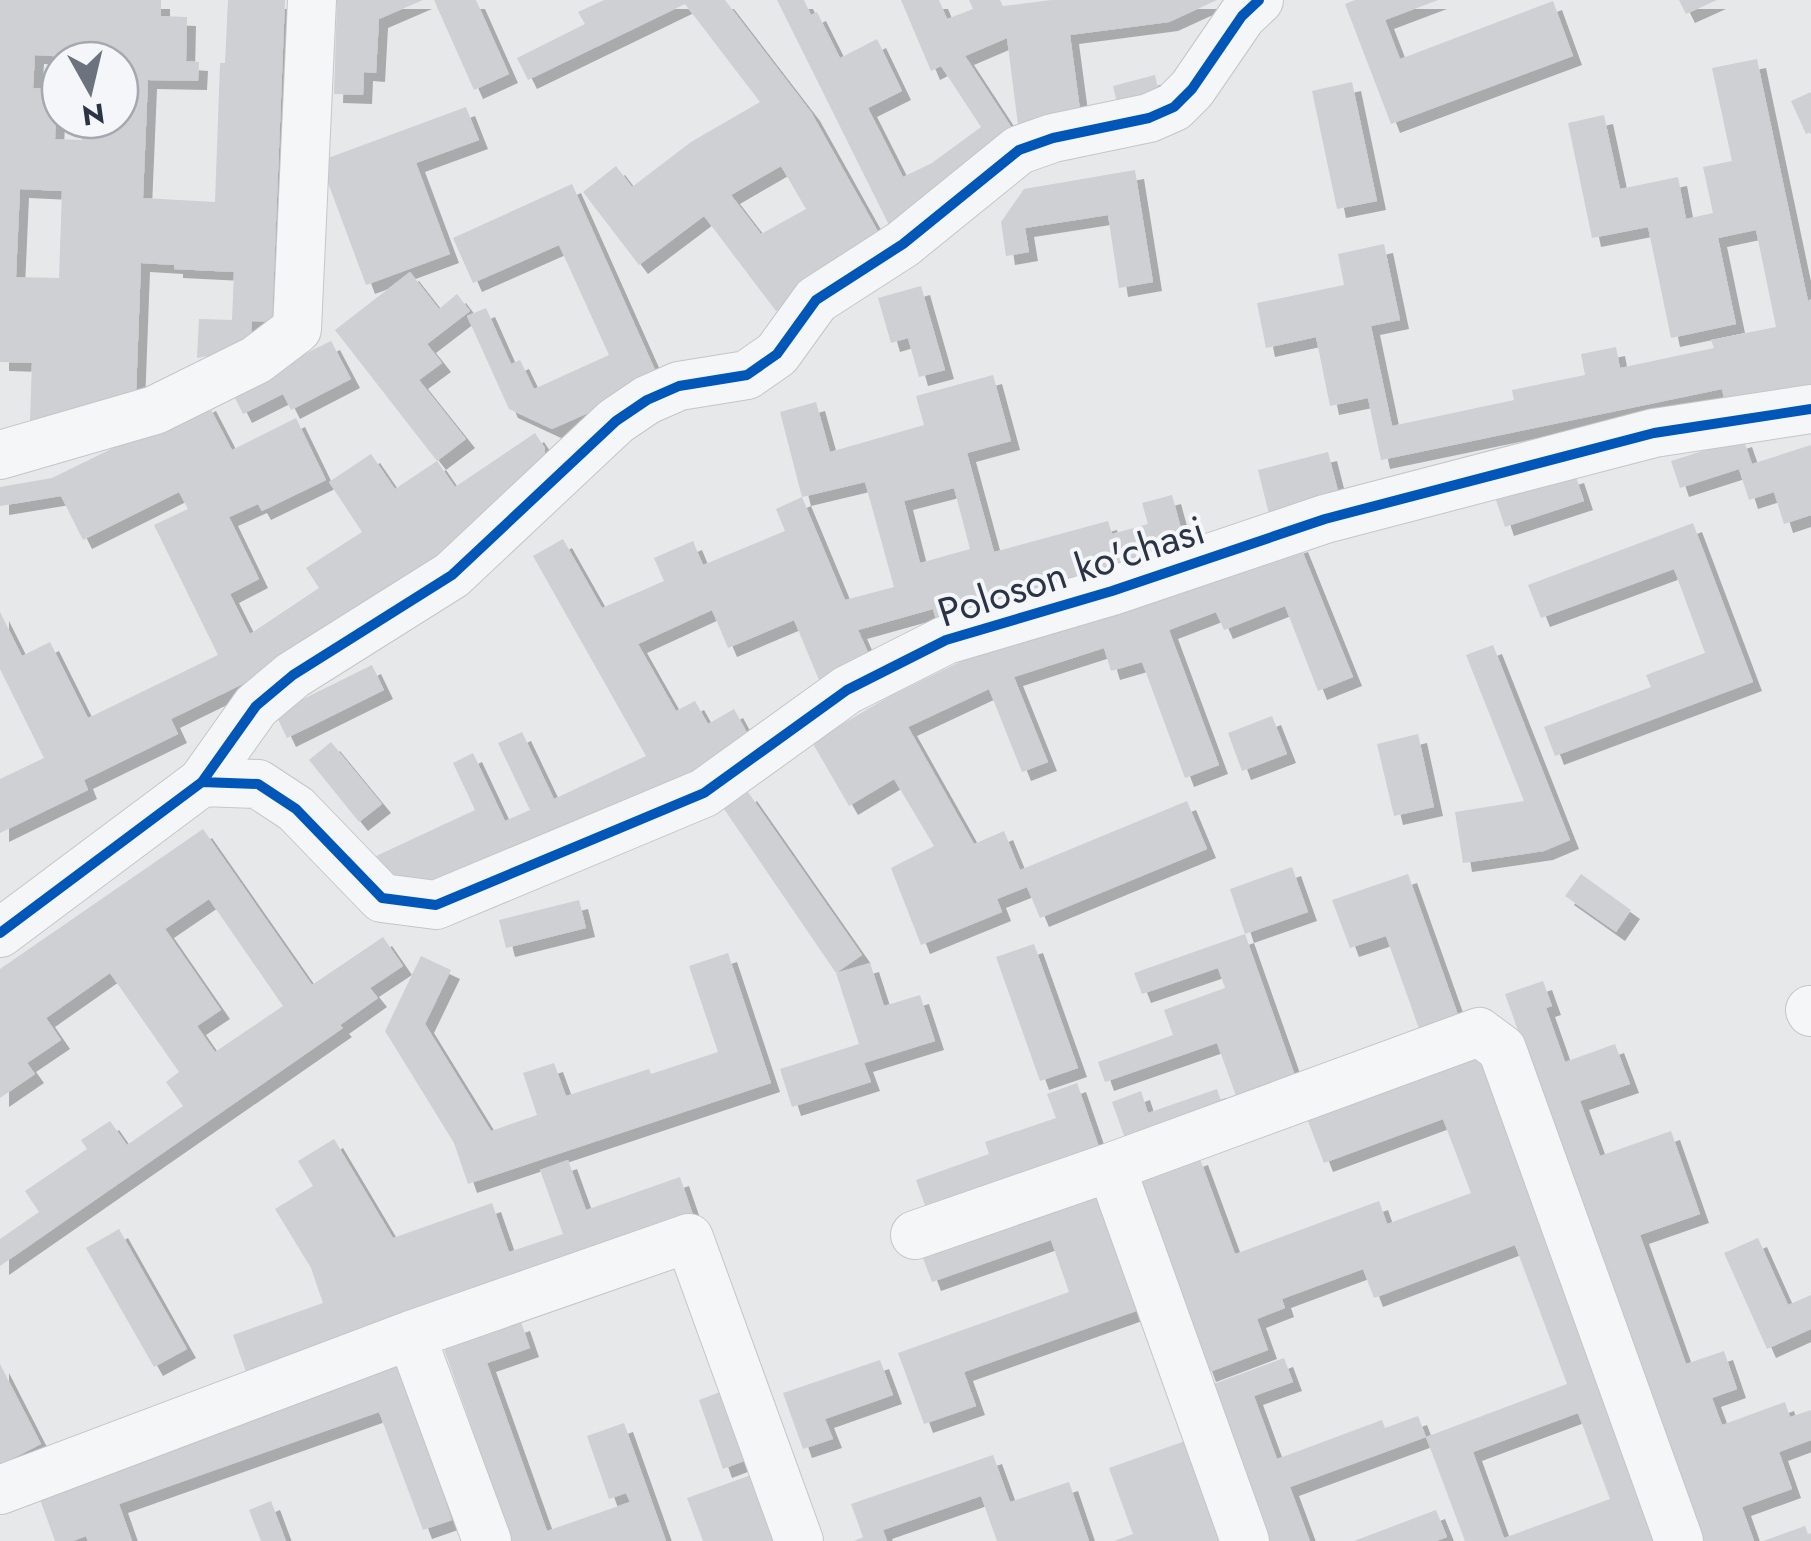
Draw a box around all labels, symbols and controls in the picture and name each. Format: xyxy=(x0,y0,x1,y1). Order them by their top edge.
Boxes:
north arrow xyxy=(40,40,140,140)
text: N xyxy=(80,92,107,136)
street label: Poloson ko'chasi xyxy=(930,501,1212,641)

